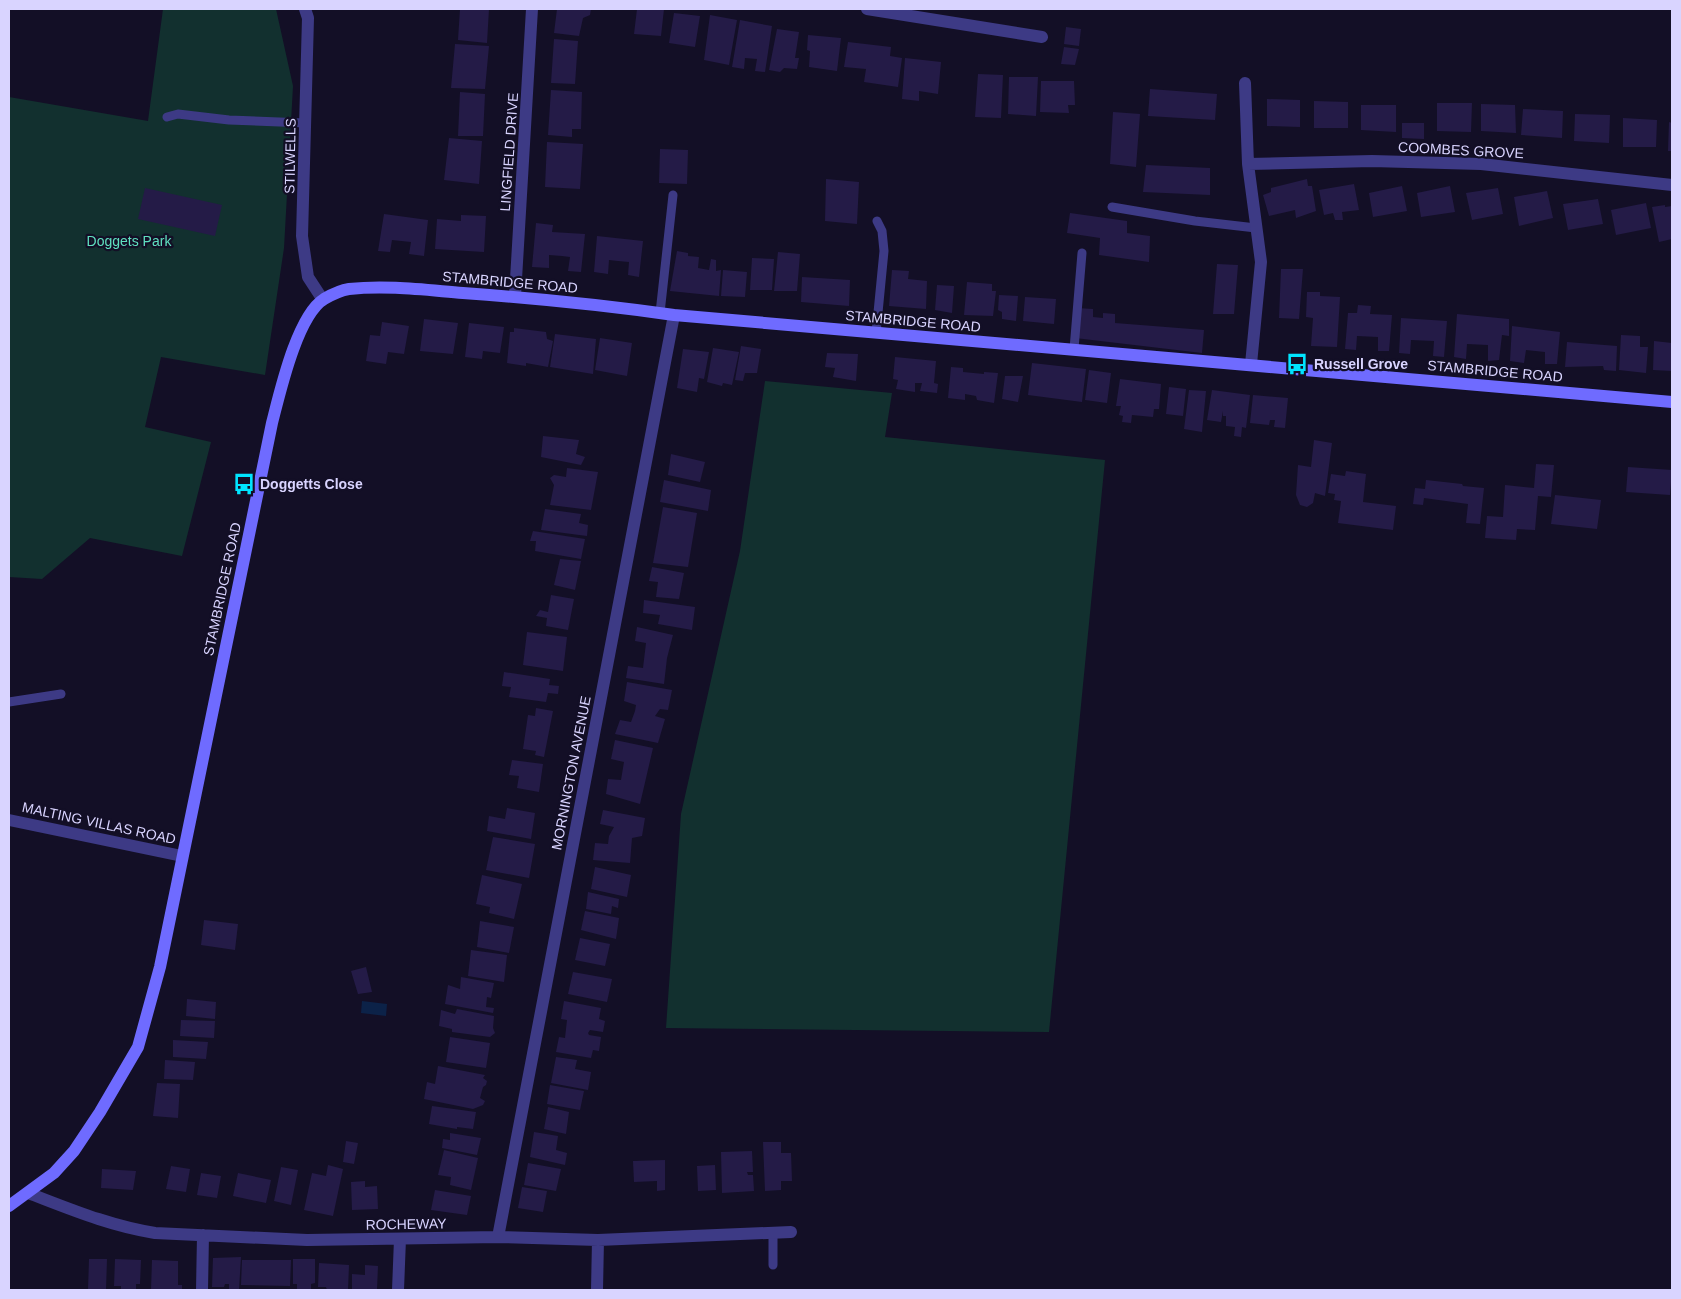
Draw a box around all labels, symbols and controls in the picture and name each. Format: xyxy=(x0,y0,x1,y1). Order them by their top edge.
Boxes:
street label: LINGFIELD DRIVE xyxy=(497,92,521,212)
street label: STILWELLS xyxy=(281,118,299,194)
street label: COOMBES GROVE xyxy=(1398,139,1524,161)
park label: Doggets Park xyxy=(87,233,172,249)
street label: STAMBRIDGE ROAD xyxy=(442,268,578,296)
street label: STAMBRIDGE ROAD xyxy=(845,307,981,335)
bus stop icon: Russell Grove xyxy=(1284,351,1310,377)
place label: Russell Grove xyxy=(1314,356,1408,372)
street label: STAMBRIDGE ROAD xyxy=(1427,357,1563,385)
bus stop icon: Doggetts Close xyxy=(231,471,257,497)
place label: Doggetts Close xyxy=(260,476,363,492)
street label: STAMBRIDGE ROAD xyxy=(200,521,244,657)
street label: MORNINGTON AVENUE xyxy=(548,695,594,851)
street label: MALTING VILLAS ROAD xyxy=(21,799,177,847)
street label: ROCHEWAY xyxy=(365,1215,447,1233)

